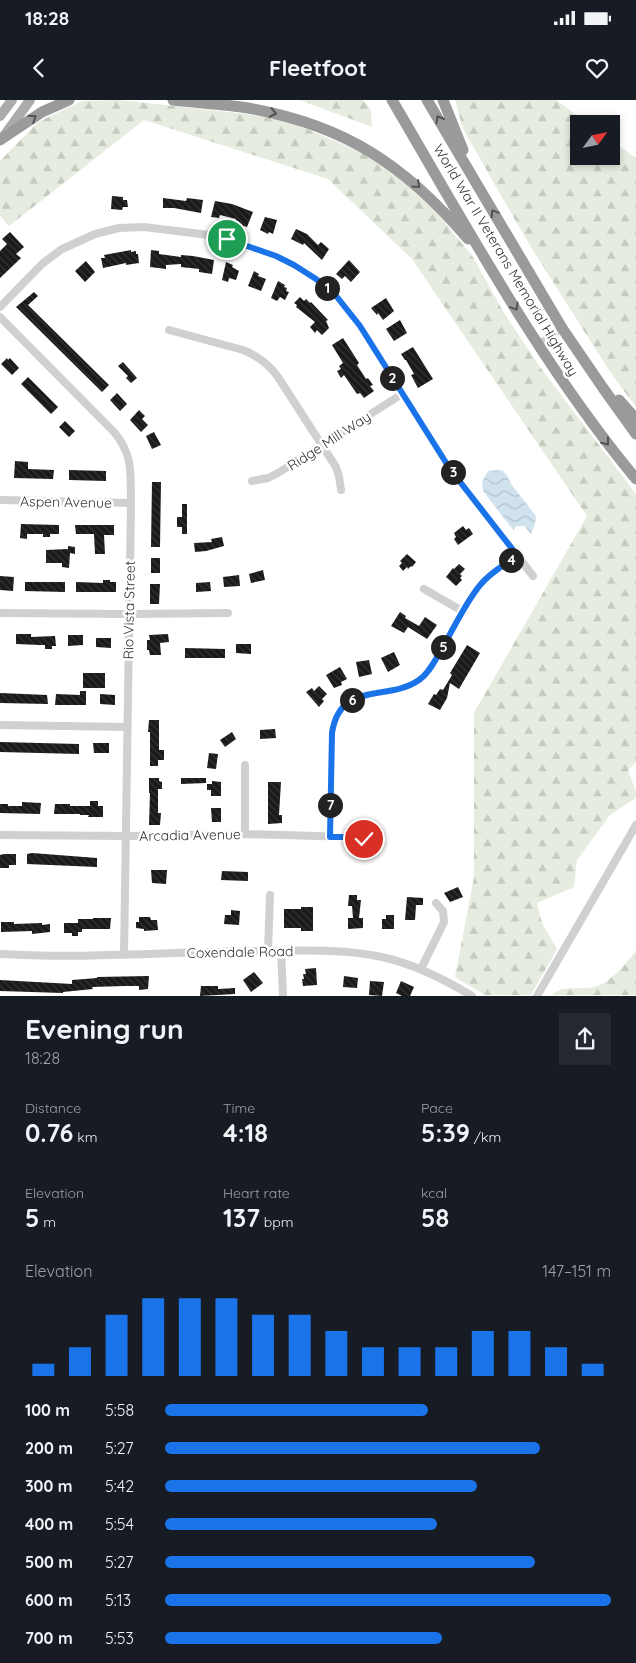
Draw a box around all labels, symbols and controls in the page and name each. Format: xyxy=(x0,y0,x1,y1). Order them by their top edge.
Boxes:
text: 18:28 xyxy=(25,6,69,30)
icon: back xyxy=(25,54,53,82)
text: Fleetfoot xyxy=(269,54,367,82)
icon: heart xyxy=(583,54,611,82)
one-way arrow xyxy=(269,107,278,118)
one-way arrow xyxy=(28,115,37,124)
north arrow xyxy=(570,115,620,165)
map controls xyxy=(570,115,620,165)
one-way arrow xyxy=(435,116,445,125)
street label: World War II Veterans Memorial Highway xyxy=(429,141,583,379)
one-way arrow xyxy=(411,179,420,188)
one-way arrow xyxy=(491,209,501,218)
pin xyxy=(206,218,248,260)
icon: arrive xyxy=(213,225,241,253)
pin: 1 xyxy=(314,276,340,300)
text: 1 xyxy=(325,279,330,297)
one-way arrow xyxy=(508,302,518,311)
pin: 2 xyxy=(380,366,404,390)
text: 2 xyxy=(389,369,396,387)
street label: Ridge Mill Way xyxy=(284,407,374,475)
one-way arrow xyxy=(601,436,609,445)
pin: 3 xyxy=(440,460,466,484)
text: 3 xyxy=(450,463,457,481)
street label: Aspen Avenue xyxy=(20,492,112,512)
pin: 4 xyxy=(498,548,524,572)
text: 4 xyxy=(507,551,516,569)
street label: Rio Vista Street xyxy=(119,560,139,660)
pin: 5 xyxy=(430,634,456,660)
text: 5 xyxy=(439,638,448,656)
pin: 6 xyxy=(340,688,364,712)
text: 6 xyxy=(349,691,356,709)
pin: 7 xyxy=(318,792,342,818)
text: 7 xyxy=(327,796,334,814)
pin xyxy=(343,818,385,860)
street label: Arcadia Avenue xyxy=(139,825,241,845)
icon: check xyxy=(350,825,378,853)
street label: Coxendale Road xyxy=(187,942,293,962)
text: Evening run xyxy=(25,1011,184,1046)
button: share xyxy=(559,1013,611,1065)
text: 18:28 xyxy=(25,1048,60,1068)
text: Distance xyxy=(25,1099,81,1117)
text: Time xyxy=(223,1099,255,1117)
text: Pace xyxy=(421,1099,453,1117)
text: 0.76 xyxy=(25,1117,73,1148)
text: 4:18 xyxy=(223,1117,268,1148)
text: 5:39 xyxy=(421,1117,470,1148)
text: km xyxy=(73,1128,97,1146)
text: /km xyxy=(470,1128,501,1146)
text: Elevation xyxy=(25,1184,84,1202)
text: Heart rate xyxy=(223,1184,290,1202)
text: kcal xyxy=(421,1184,447,1202)
text: 5 xyxy=(25,1202,39,1233)
text: 137 xyxy=(223,1202,260,1233)
text: 58 xyxy=(421,1202,449,1233)
text: m xyxy=(39,1213,56,1231)
text: bpm xyxy=(260,1213,293,1231)
text: Elevation xyxy=(25,1261,92,1281)
text: 147–151 m xyxy=(542,1261,611,1281)
text: 100 m xyxy=(25,1400,70,1420)
text: 5:58 xyxy=(105,1400,134,1420)
text: 200 m xyxy=(25,1438,73,1458)
text: 5:27 xyxy=(105,1438,133,1458)
text: 300 m xyxy=(25,1476,72,1496)
text: 5:42 xyxy=(105,1476,134,1496)
text: 400 m xyxy=(25,1514,73,1534)
text: 5:54 xyxy=(105,1514,134,1534)
text: 500 m xyxy=(25,1552,73,1572)
text: 5:27 xyxy=(105,1552,133,1572)
text: 600 m xyxy=(25,1590,73,1610)
text: 5:13 xyxy=(105,1590,131,1610)
text: 700 m xyxy=(25,1628,73,1648)
text: 5:53 xyxy=(105,1628,134,1648)

